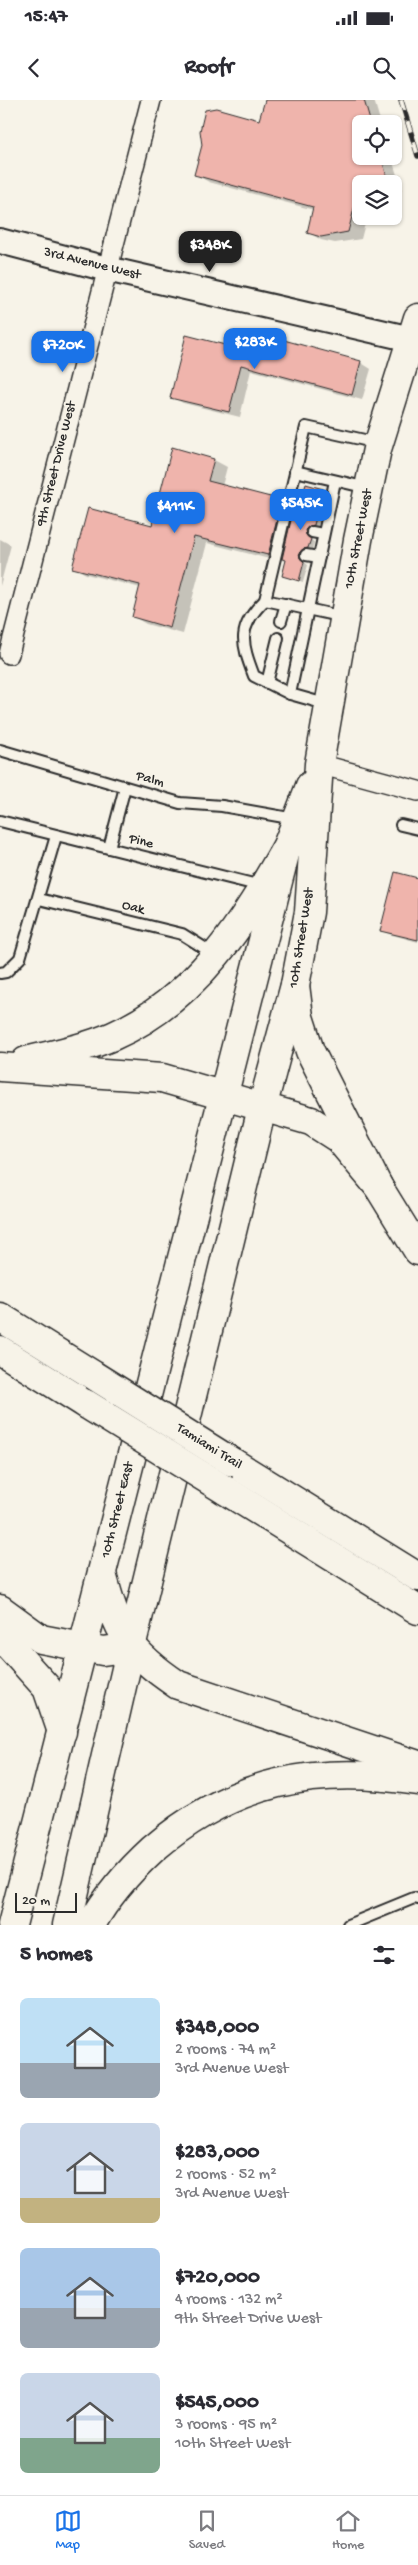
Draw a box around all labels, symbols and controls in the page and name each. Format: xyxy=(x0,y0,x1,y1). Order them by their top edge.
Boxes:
text: 15:47 xyxy=(25,6,68,29)
icon: back xyxy=(20,54,48,82)
icon: search xyxy=(370,54,398,82)
text: Roofr xyxy=(185,55,233,81)
map controls xyxy=(352,115,402,225)
button: locate xyxy=(352,115,402,165)
button: layers xyxy=(352,175,402,225)
pin: $348K xyxy=(175,230,245,273)
text: $348K xyxy=(190,237,230,256)
street label: 3rd Avenue West xyxy=(41,244,143,285)
pin: $283K xyxy=(220,328,290,370)
pin: $720K xyxy=(28,330,98,373)
text: $283K xyxy=(235,334,275,353)
text: $720K xyxy=(42,337,84,356)
street label: 9th Street Drive West xyxy=(33,399,81,529)
street label: 10th Street West xyxy=(341,487,377,591)
pin: $545K xyxy=(266,488,336,531)
pin: $411K xyxy=(140,492,210,534)
text: $545K xyxy=(281,495,321,514)
text: $411K xyxy=(157,498,193,517)
street label: Palm xyxy=(133,768,166,792)
street label: Pine xyxy=(126,831,156,853)
street label: 10th Street West xyxy=(286,886,318,990)
street label: Oak xyxy=(120,897,148,919)
street label: Tamiami Trail xyxy=(172,1420,245,1474)
street label: 10th Street East xyxy=(98,1459,138,1561)
scale bar xyxy=(15,1890,78,1913)
text: 20 m xyxy=(22,1893,50,1910)
icon: filters xyxy=(370,1941,398,1969)
text: 5 homes xyxy=(20,1943,92,1968)
text: $348,000 xyxy=(175,2016,259,2041)
icon: home xyxy=(60,2018,120,2078)
text: 2 rooms · 74 m² xyxy=(175,2041,276,2060)
text: 3rd Avenue West xyxy=(175,2060,288,2079)
text: $283,000 xyxy=(175,2141,260,2166)
icon: home xyxy=(60,2143,120,2203)
text: 2 rooms · 52 m² xyxy=(175,2166,277,2185)
text: 3rd Avenue West xyxy=(175,2185,288,2204)
text: $720,000 xyxy=(175,2266,260,2291)
icon: home xyxy=(60,2268,120,2328)
text: 4 rooms · 132 m² xyxy=(175,2291,283,2310)
text: 9th Street Drive West xyxy=(175,2310,321,2329)
text: $545,000 xyxy=(175,2391,259,2416)
icon: home xyxy=(60,2393,120,2453)
text: 3 rooms · 95 m² xyxy=(175,2416,277,2435)
text: 10th Street West xyxy=(175,2435,290,2454)
tab: Map xyxy=(54,2507,82,2554)
tab: Saved xyxy=(189,2507,225,2554)
tab: Home xyxy=(332,2507,364,2554)

